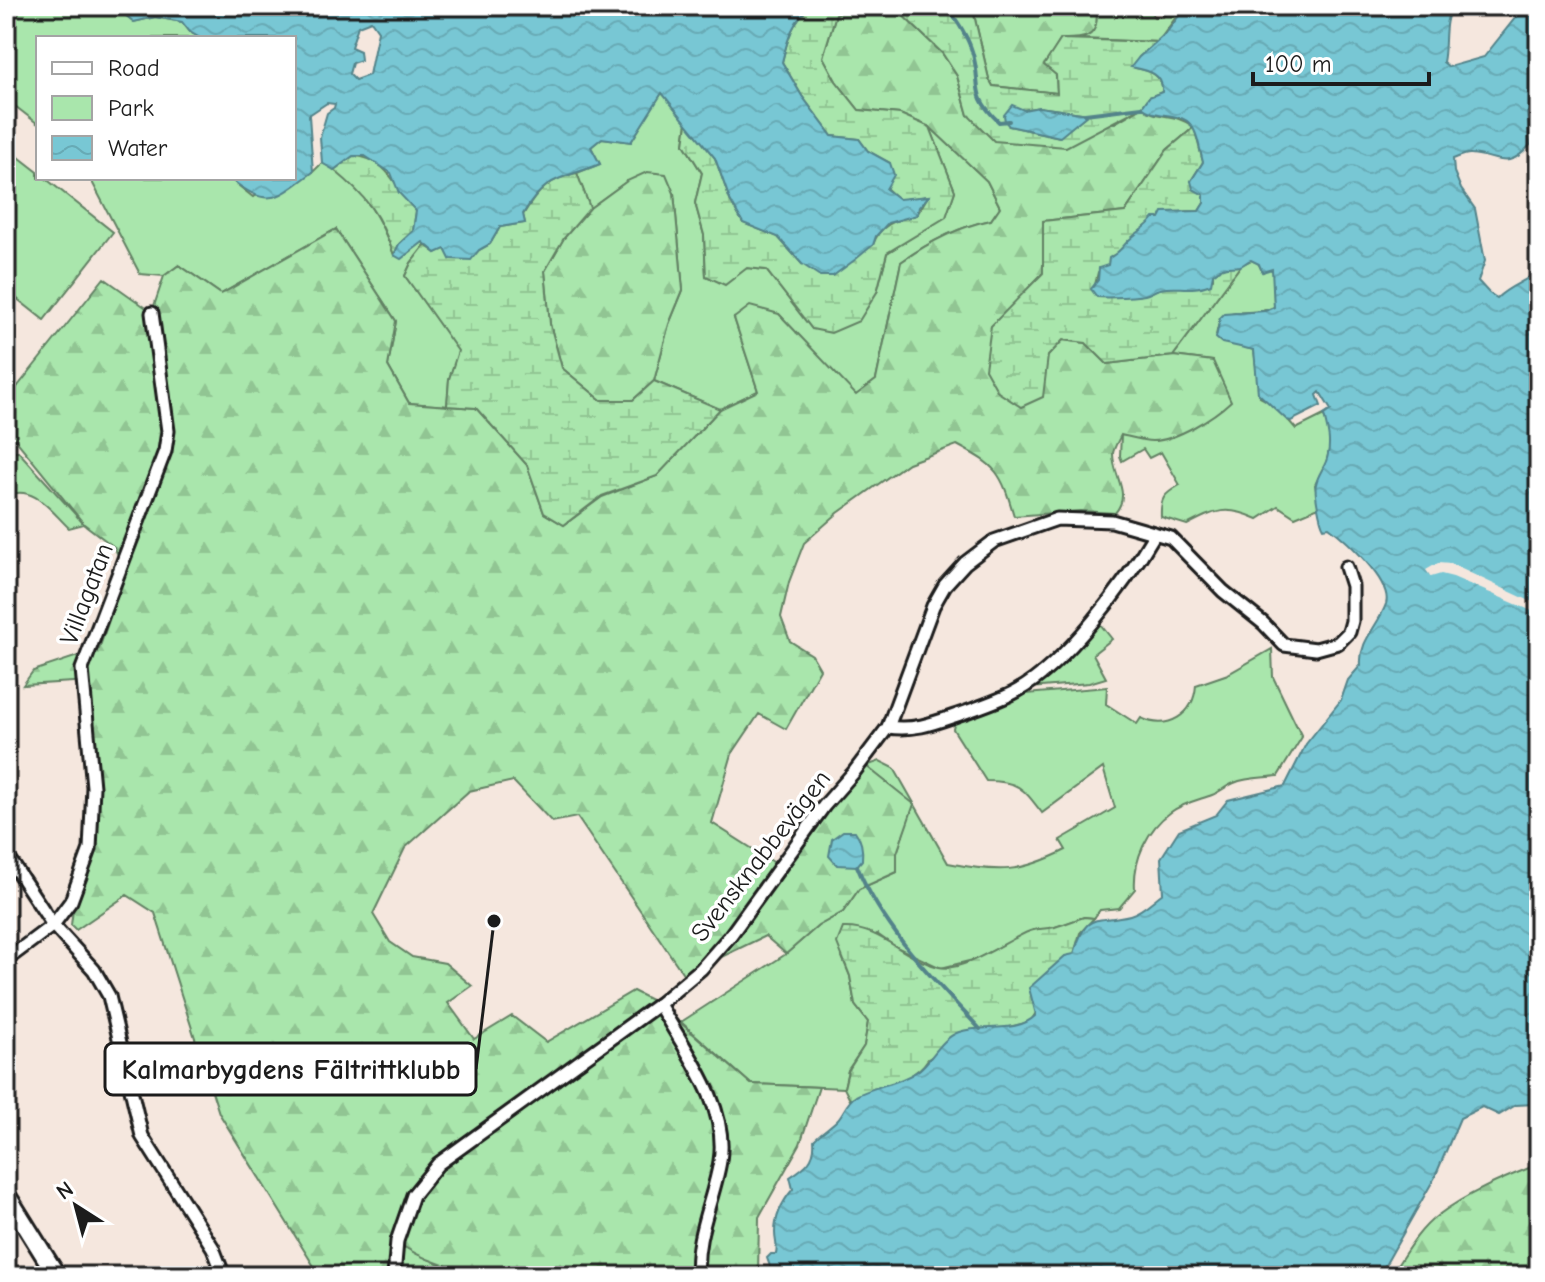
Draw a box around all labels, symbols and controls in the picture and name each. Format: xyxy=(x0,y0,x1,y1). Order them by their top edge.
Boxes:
legend xyxy=(36,36,296,180)
scale bar xyxy=(1253,36,1429,86)
text: 100 m xyxy=(1265,50,1332,78)
text: Road xyxy=(108,54,160,82)
text: Park xyxy=(108,94,154,122)
text: Water xyxy=(108,134,168,162)
street label: Villagatan xyxy=(54,539,120,649)
street label: Svensknabbevägen xyxy=(685,764,837,948)
callout: Kalmarbygdens Fältrittklubb xyxy=(105,1043,476,1095)
text: Kalmarbygdens Fältrittklubb xyxy=(122,1054,460,1086)
north arrow xyxy=(36,1166,116,1246)
text: N xyxy=(51,1176,78,1205)

